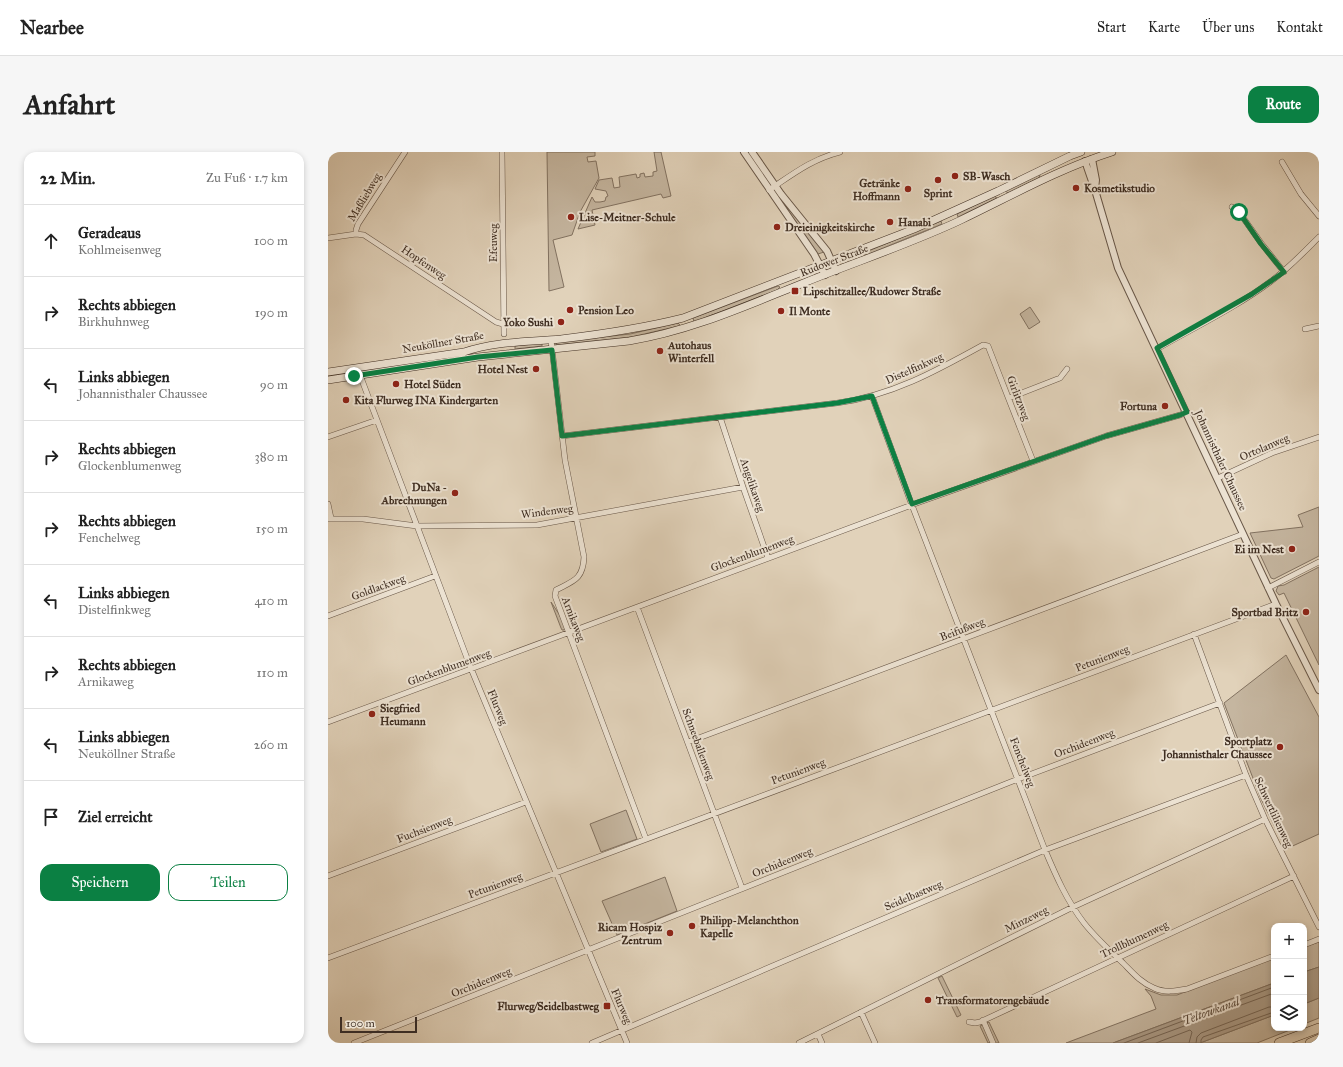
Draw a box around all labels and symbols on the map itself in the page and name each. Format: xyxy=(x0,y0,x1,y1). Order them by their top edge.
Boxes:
street label: Maßliebweg xyxy=(345,170,384,224)
place label: SB-Wasch xyxy=(963,170,1011,183)
marker: SB-Wasch xyxy=(950,171,960,181)
marker: Sprint xyxy=(933,175,943,185)
place label: Getränke Hoffmann xyxy=(853,177,900,203)
place label: Kosmetikstudio xyxy=(1084,182,1155,195)
marker: Kosmetikstudio xyxy=(1071,183,1081,193)
marker: Getränke Hoffmann xyxy=(903,184,913,194)
place label: Sprint xyxy=(924,187,952,201)
route start xyxy=(1230,203,1248,221)
place label: Lise-Meitner-Schule xyxy=(579,211,676,224)
marker: Lise-Meitner-Schule xyxy=(566,212,576,222)
place label: Hanabi xyxy=(898,216,932,229)
marker: Hanabi xyxy=(885,217,895,227)
place label: Dreieinigkeitskirche xyxy=(785,221,875,234)
marker: Dreieinigkeitskirche xyxy=(772,222,782,232)
street label: Efeuweg xyxy=(487,223,500,262)
street label: Rudower Straße xyxy=(798,241,871,279)
street label: Hopfenweg xyxy=(399,243,449,283)
place label: Lipschitzallee/Rudower Straße xyxy=(803,285,942,299)
marker: Lipschitzallee/Rudower Straße xyxy=(790,286,800,296)
place label: Pension Leo xyxy=(578,304,634,317)
marker: Pension Leo xyxy=(565,305,575,315)
place label: Il Monte xyxy=(789,305,831,318)
marker: Il Monte xyxy=(776,306,786,316)
place label: Yoko Sushi xyxy=(502,316,554,329)
marker: Yoko Sushi xyxy=(556,317,566,327)
street label: Neuköllner Straße xyxy=(401,329,485,356)
place label: Autohaus Winterfell xyxy=(667,339,715,365)
marker: Autohaus Winterfell xyxy=(655,346,665,356)
street label: Distelfinkweg xyxy=(884,350,946,387)
place label: Hotel Nest xyxy=(478,363,528,376)
marker: Hotel Nest xyxy=(531,364,541,374)
route end xyxy=(345,367,363,385)
street label: Girlitzweg xyxy=(1004,374,1033,423)
place label: Hotel Süden xyxy=(404,378,461,391)
marker: Hotel Süden xyxy=(391,379,401,389)
place label: Kita Flurweg INA Kindergarten xyxy=(354,394,498,407)
marker: Kita Flurweg INA Kindergarten xyxy=(341,395,351,405)
place label: Fortuna xyxy=(1120,400,1157,413)
marker: Fortuna xyxy=(1160,401,1170,411)
street label: Johannisthaler Chaussee xyxy=(1190,407,1250,513)
street label: Ortolanweg xyxy=(1238,431,1292,464)
street label: Angelikaweg xyxy=(737,456,768,514)
place label: DuNa - Abrechnungen xyxy=(381,481,447,507)
marker: DuNa - Abrechnungen xyxy=(450,488,460,498)
street label: Windenweg xyxy=(520,502,575,521)
street label: Glockenblumenweg xyxy=(709,532,796,575)
place label: Ei im Nest xyxy=(1234,543,1284,556)
marker: Ei im Nest xyxy=(1287,544,1297,554)
street label: Goldlackweg xyxy=(350,571,408,603)
street label: Arnikaweg xyxy=(559,594,588,644)
place label: Sportbad Britz xyxy=(1231,606,1299,620)
marker: Sportbad Britz xyxy=(1301,607,1311,617)
street label: Beifußweg xyxy=(938,615,987,644)
street label: Petunienweg xyxy=(1073,642,1132,675)
street label: Glockenblumenweg xyxy=(406,646,493,689)
street label: Flurweg xyxy=(485,688,511,728)
place label: Siegfried Heumann xyxy=(380,702,426,728)
street label: Schneeballenweg xyxy=(680,707,718,783)
marker: Siegfried Heumann xyxy=(367,709,377,719)
street label: Orchideenweg xyxy=(1052,726,1117,761)
street label: Fenchelweg xyxy=(1007,735,1038,790)
place label: Sportplatz Johannisthaler Chaussee xyxy=(1161,735,1273,762)
marker: Sportplatz Johannisthaler Chaussee xyxy=(1275,742,1285,752)
street label: Petunienweg xyxy=(769,755,828,787)
street label: Schwertlilienweg xyxy=(1252,775,1296,850)
street label: Fuchsienweg xyxy=(395,813,454,846)
street label: Orchideenweg xyxy=(750,844,815,880)
street label: Petunienweg xyxy=(466,869,525,901)
street label: Seidelbastweg xyxy=(882,877,945,913)
street label: Minzeweg xyxy=(1002,903,1051,936)
place label: Philipp-Melanchthon Kapelle xyxy=(700,914,799,941)
street label: Trollblumenweg xyxy=(1098,918,1171,961)
place label: Ricam Hospiz Zentrum xyxy=(598,921,663,947)
marker: Philipp-Melanchthon Kapelle xyxy=(687,921,697,931)
marker: Ricam Hospiz Zentrum xyxy=(665,928,675,938)
street label: Orchideenweg xyxy=(449,964,514,1000)
street label: Flurweg xyxy=(608,987,635,1027)
place label: Transformatorengebäude xyxy=(935,994,1049,1007)
water label: Teltowkanal xyxy=(1181,994,1243,1028)
marker: Transformatorengebäude xyxy=(923,995,933,1005)
place label: Flurweg/Seidelbastweg xyxy=(497,1000,600,1013)
marker: Flurweg/Seidelbastweg xyxy=(602,1001,612,1011)
scale bar xyxy=(340,1015,417,1034)

